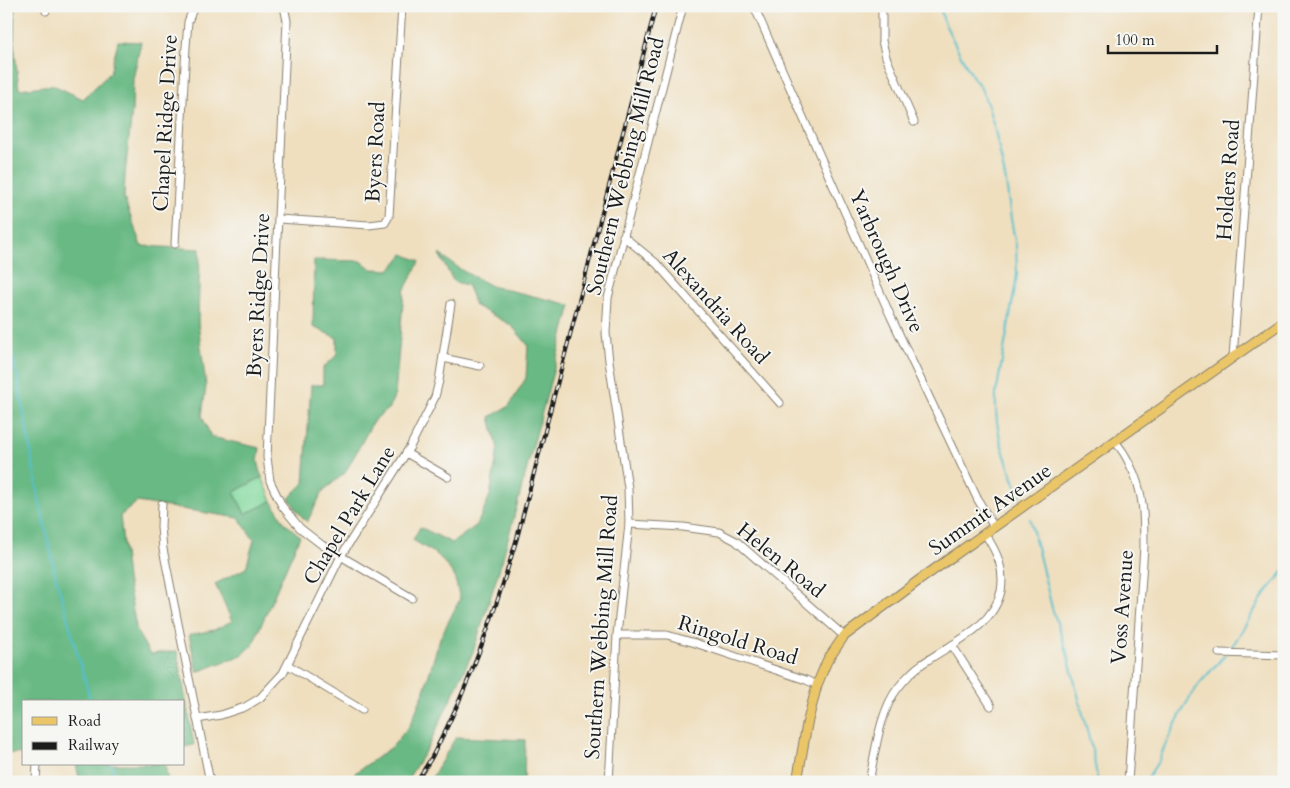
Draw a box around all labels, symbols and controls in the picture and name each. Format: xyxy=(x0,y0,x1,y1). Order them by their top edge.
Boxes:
scale bar xyxy=(1108,22,1216,54)
text: 100 m xyxy=(1115,30,1155,50)
street label: Chapel Ridge Drive xyxy=(146,34,185,213)
street label: Southern Webbing Mill Road xyxy=(579,34,672,298)
street label: Byers Road xyxy=(358,101,393,203)
street label: Holders Road xyxy=(1210,118,1247,242)
street label: Yarbrough Drive xyxy=(842,185,931,337)
street label: Byers Ridge Drive xyxy=(240,212,277,378)
street label: Alexandria Road xyxy=(656,242,776,371)
street label: Chapel Park Lane xyxy=(296,440,402,590)
street label: Summit Avenue xyxy=(923,456,1058,563)
street label: Southern Webbing Mill Road xyxy=(578,494,625,760)
street label: Helen Road xyxy=(730,516,831,605)
street label: Voss Avenue xyxy=(1104,549,1141,665)
street label: Ringold Road xyxy=(674,609,801,672)
legend xyxy=(22,700,185,766)
text: Road xyxy=(68,711,101,731)
text: Railway xyxy=(68,735,119,755)

